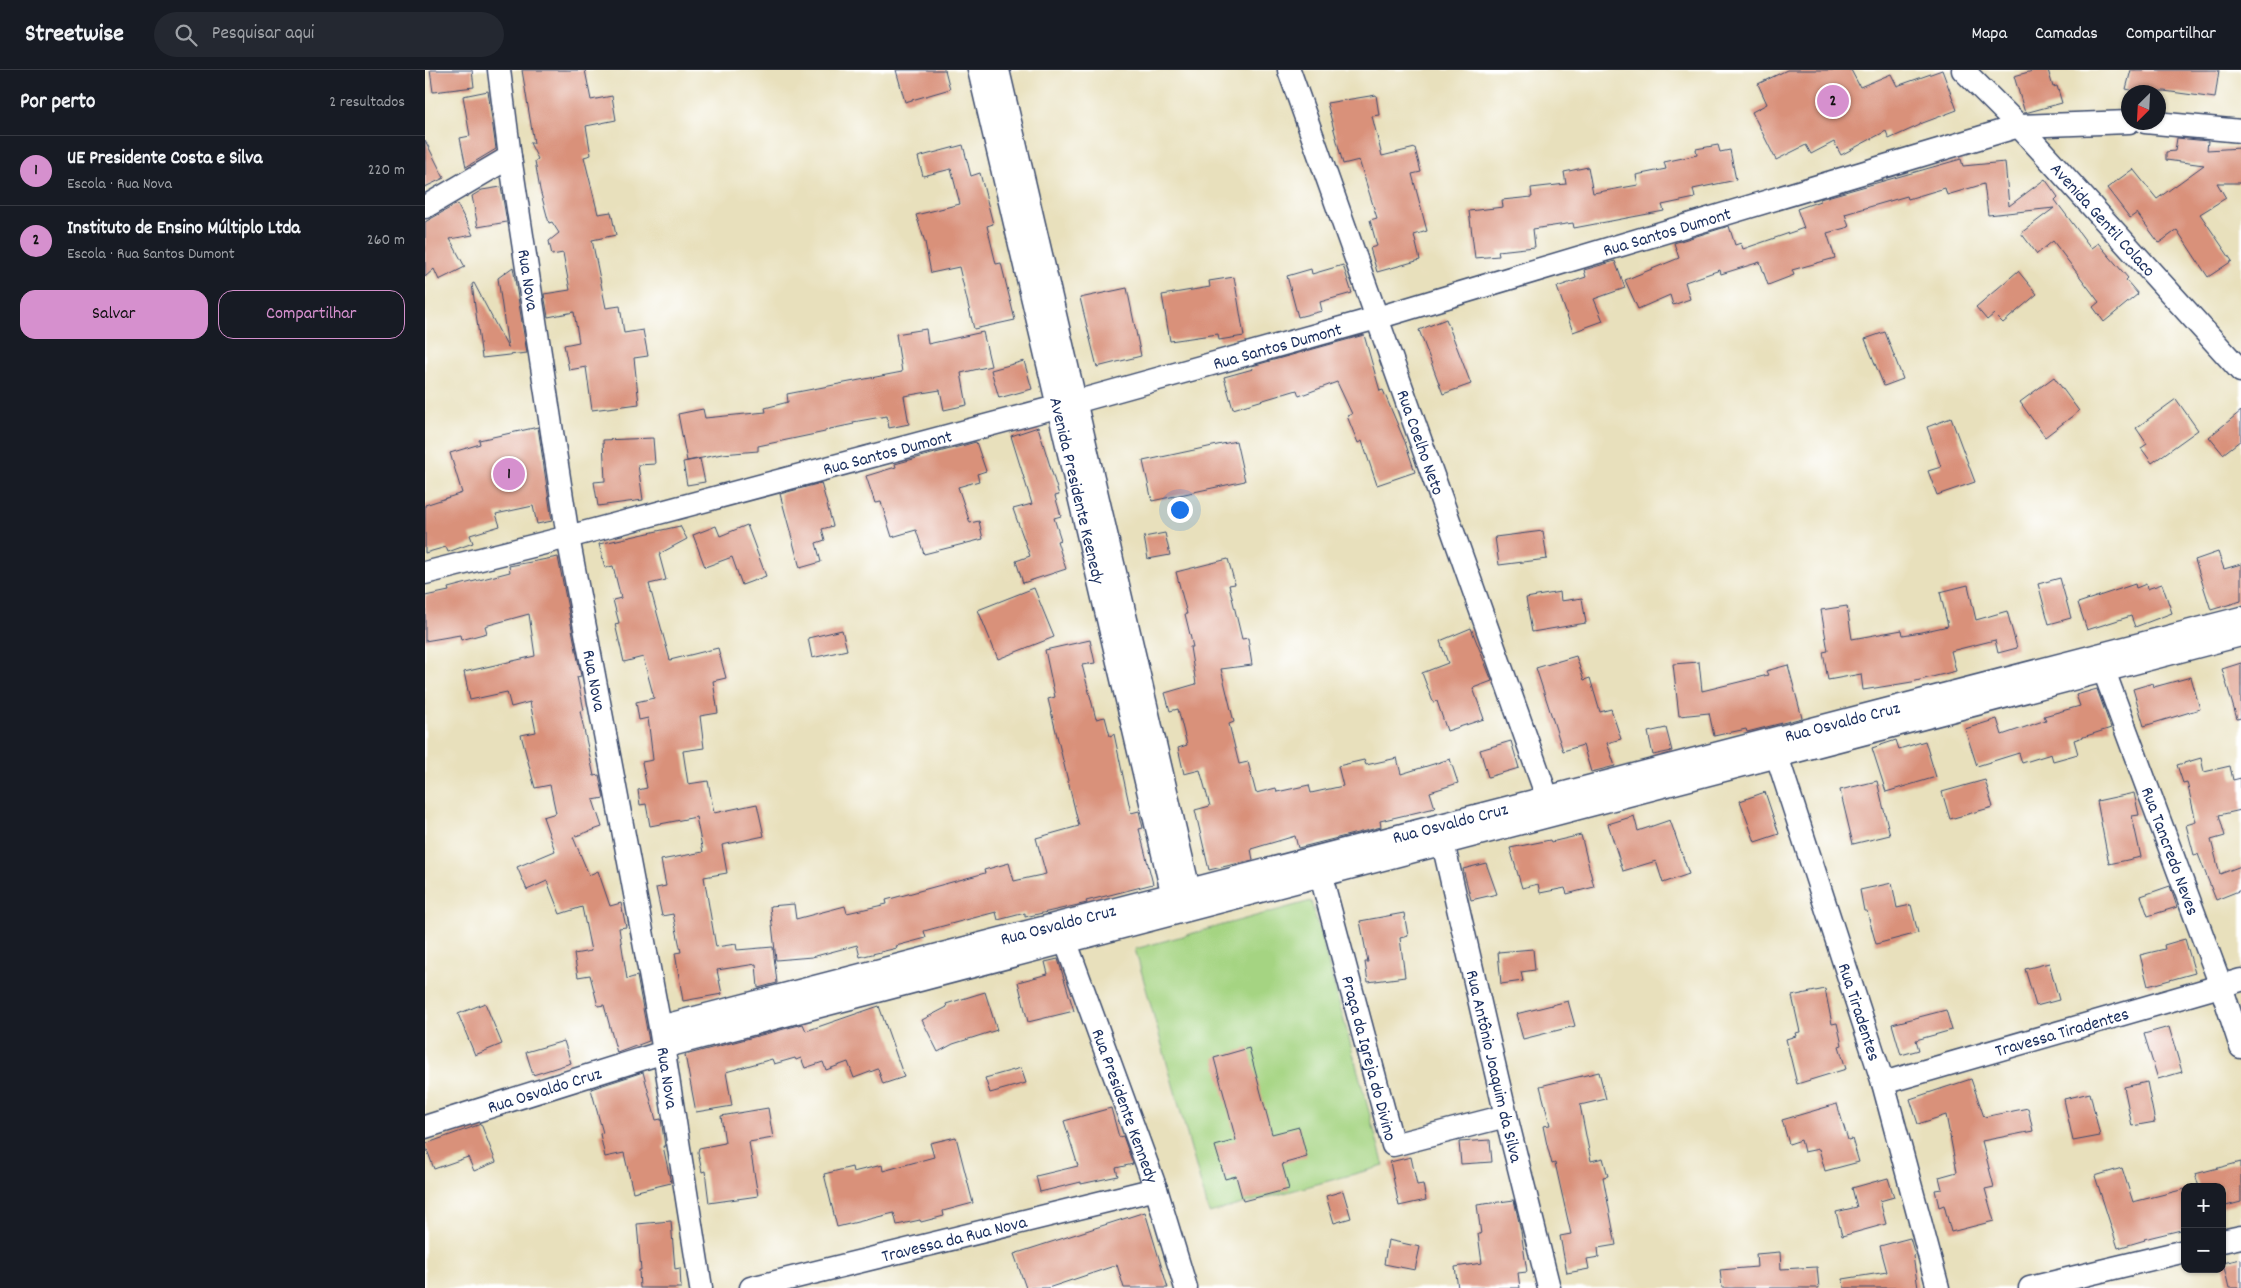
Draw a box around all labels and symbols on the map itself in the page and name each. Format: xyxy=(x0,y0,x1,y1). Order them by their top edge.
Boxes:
pin: 2 xyxy=(1817,82,1849,120)
north arrow xyxy=(2121,85,2166,130)
street label: Avenida Gentil Colaco xyxy=(2043,158,2160,284)
street label: Rua Santos Dumont xyxy=(1600,203,1735,265)
street label: Rua Nova xyxy=(509,248,543,313)
street label: Rua Santos Dumont xyxy=(1211,318,1345,378)
street label: Rua Coelho Neto xyxy=(1389,387,1449,499)
street label: Avenida Presidente Keenedy xyxy=(1041,395,1109,588)
street label: Rua Santos Dumont xyxy=(821,425,956,484)
pin: 1 xyxy=(493,455,525,493)
your location xyxy=(1167,497,1193,523)
street label: Rua Nova xyxy=(574,648,611,714)
street label: Rua Osvaldo Cruz xyxy=(1782,697,1903,751)
street label: Rua Tancredo Neves xyxy=(2133,784,2204,920)
street label: Rua Osvaldo Cruz xyxy=(1390,798,1511,852)
street label: Rua Osvaldo Cruz xyxy=(998,900,1119,953)
street label: Rua Tiradentes xyxy=(1830,960,1885,1065)
street label: Rua Antônio Joaquim da Silva xyxy=(1458,968,1527,1166)
street label: Praça da Igreja do Divino xyxy=(1333,973,1401,1144)
street label: Travessa Tiradentes xyxy=(1993,1003,2132,1065)
street label: Rua Presidente Kennedy xyxy=(1083,1026,1163,1188)
street label: Rua Nova xyxy=(648,1046,683,1111)
street label: Rua Osvaldo Cruz xyxy=(485,1062,605,1122)
street label: Travessa da Rua Nova xyxy=(879,1211,1030,1271)

